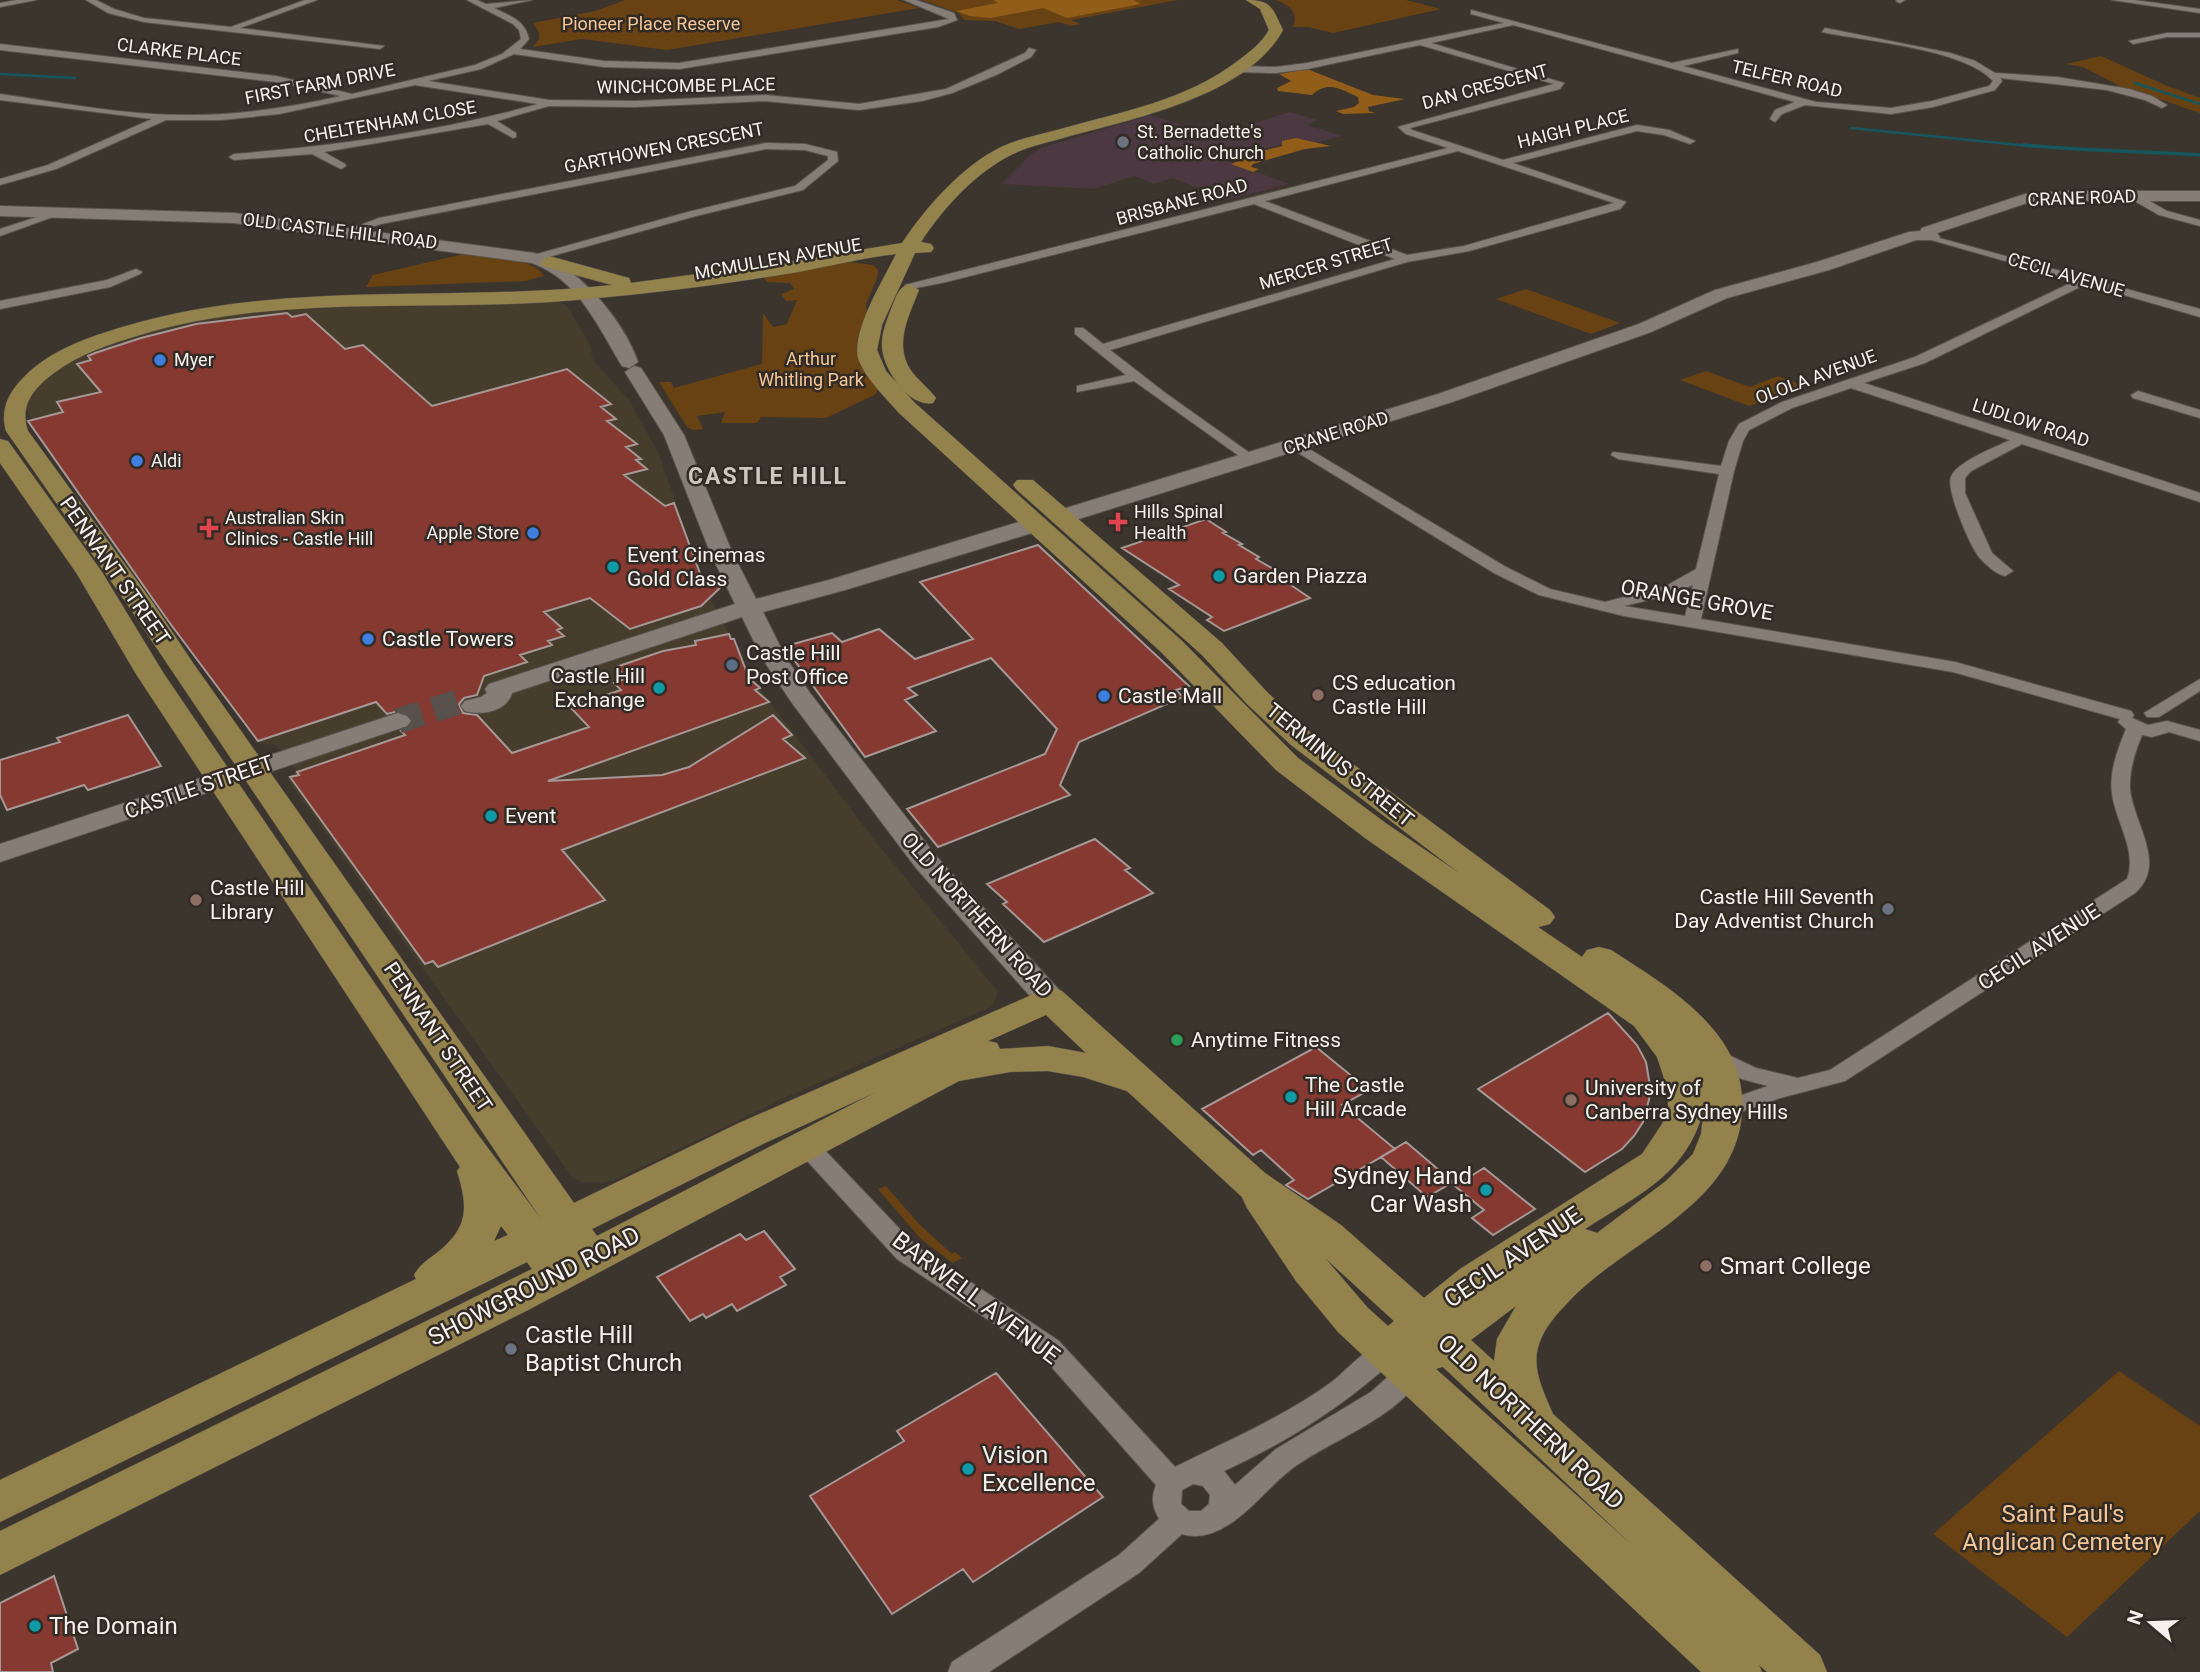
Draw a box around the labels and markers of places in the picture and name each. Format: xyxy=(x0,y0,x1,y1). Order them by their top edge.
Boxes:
place label: St. Bernadette's Catholic Church xyxy=(1137,121,1264,163)
marker: St. Bernadette's Catholic Church xyxy=(1115,134,1131,150)
place label: Myer xyxy=(174,349,214,370)
marker: Myer xyxy=(152,352,168,368)
place label: Aldi xyxy=(151,450,182,471)
marker: Aldi xyxy=(129,453,145,469)
place label: Hills Spinal Health xyxy=(1134,501,1223,543)
place label: Australian Skin Clinics - Castle Hill xyxy=(225,507,373,549)
marker: Hills Spinal Health xyxy=(1108,512,1128,532)
marker: Australian Skin Clinics - Castle Hill xyxy=(199,518,219,538)
place label: Apple Store xyxy=(427,522,519,543)
marker: Apple Store xyxy=(525,525,541,541)
place label: Event Cinemas Gold Class xyxy=(627,543,766,591)
marker: Event Cinemas Gold Class xyxy=(605,559,621,575)
place label: Garden Piazza xyxy=(1233,564,1367,588)
marker: Garden Piazza xyxy=(1211,568,1227,584)
place label: Castle Towers xyxy=(382,627,514,651)
marker: Castle Towers xyxy=(360,631,376,647)
place label: Castle Hill Post Office xyxy=(746,641,849,689)
marker: Castle Hill Post Office xyxy=(724,657,740,673)
place label: Castle Hill Exchange xyxy=(550,664,645,712)
place label: CS education Castle Hill xyxy=(1332,671,1456,719)
marker: Castle Hill Exchange xyxy=(651,680,667,696)
place label: Castle Mall xyxy=(1118,684,1222,708)
marker: CS education Castle Hill xyxy=(1310,687,1326,703)
marker: Castle Mall xyxy=(1096,688,1112,704)
place label: Event xyxy=(505,804,556,828)
marker: Event xyxy=(483,808,499,824)
place label: Castle Hill Library xyxy=(210,876,305,924)
place label: Castle Hill Seventh Day Adventist Church xyxy=(1674,885,1874,933)
marker: Castle Hill Library xyxy=(188,892,204,908)
marker: Castle Hill Seventh Day Adventist Church xyxy=(1880,901,1896,917)
place label: Anytime Fitness xyxy=(1191,1028,1341,1052)
marker: Anytime Fitness xyxy=(1169,1032,1185,1048)
place label: The Castle Hill Arcade xyxy=(1305,1073,1407,1121)
place label: University of Canberra Sydney Hills xyxy=(1585,1076,1788,1124)
marker: The Castle Hill Arcade xyxy=(1283,1089,1299,1105)
marker: University of Canberra Sydney Hills xyxy=(1563,1092,1579,1108)
place label: Sydney Hand Car Wash xyxy=(1333,1162,1472,1218)
marker: Sydney Hand Car Wash xyxy=(1478,1182,1494,1198)
place label: Smart College xyxy=(1720,1252,1871,1280)
marker: Smart College xyxy=(1698,1258,1714,1274)
place label: Castle Hill Baptist Church xyxy=(525,1321,682,1377)
marker: Castle Hill Baptist Church xyxy=(503,1341,519,1357)
place label: Vision Excellence xyxy=(982,1441,1096,1497)
marker: Vision Excellence xyxy=(960,1461,976,1477)
place label: The Domain xyxy=(49,1612,178,1640)
marker: The Domain xyxy=(27,1618,43,1634)

